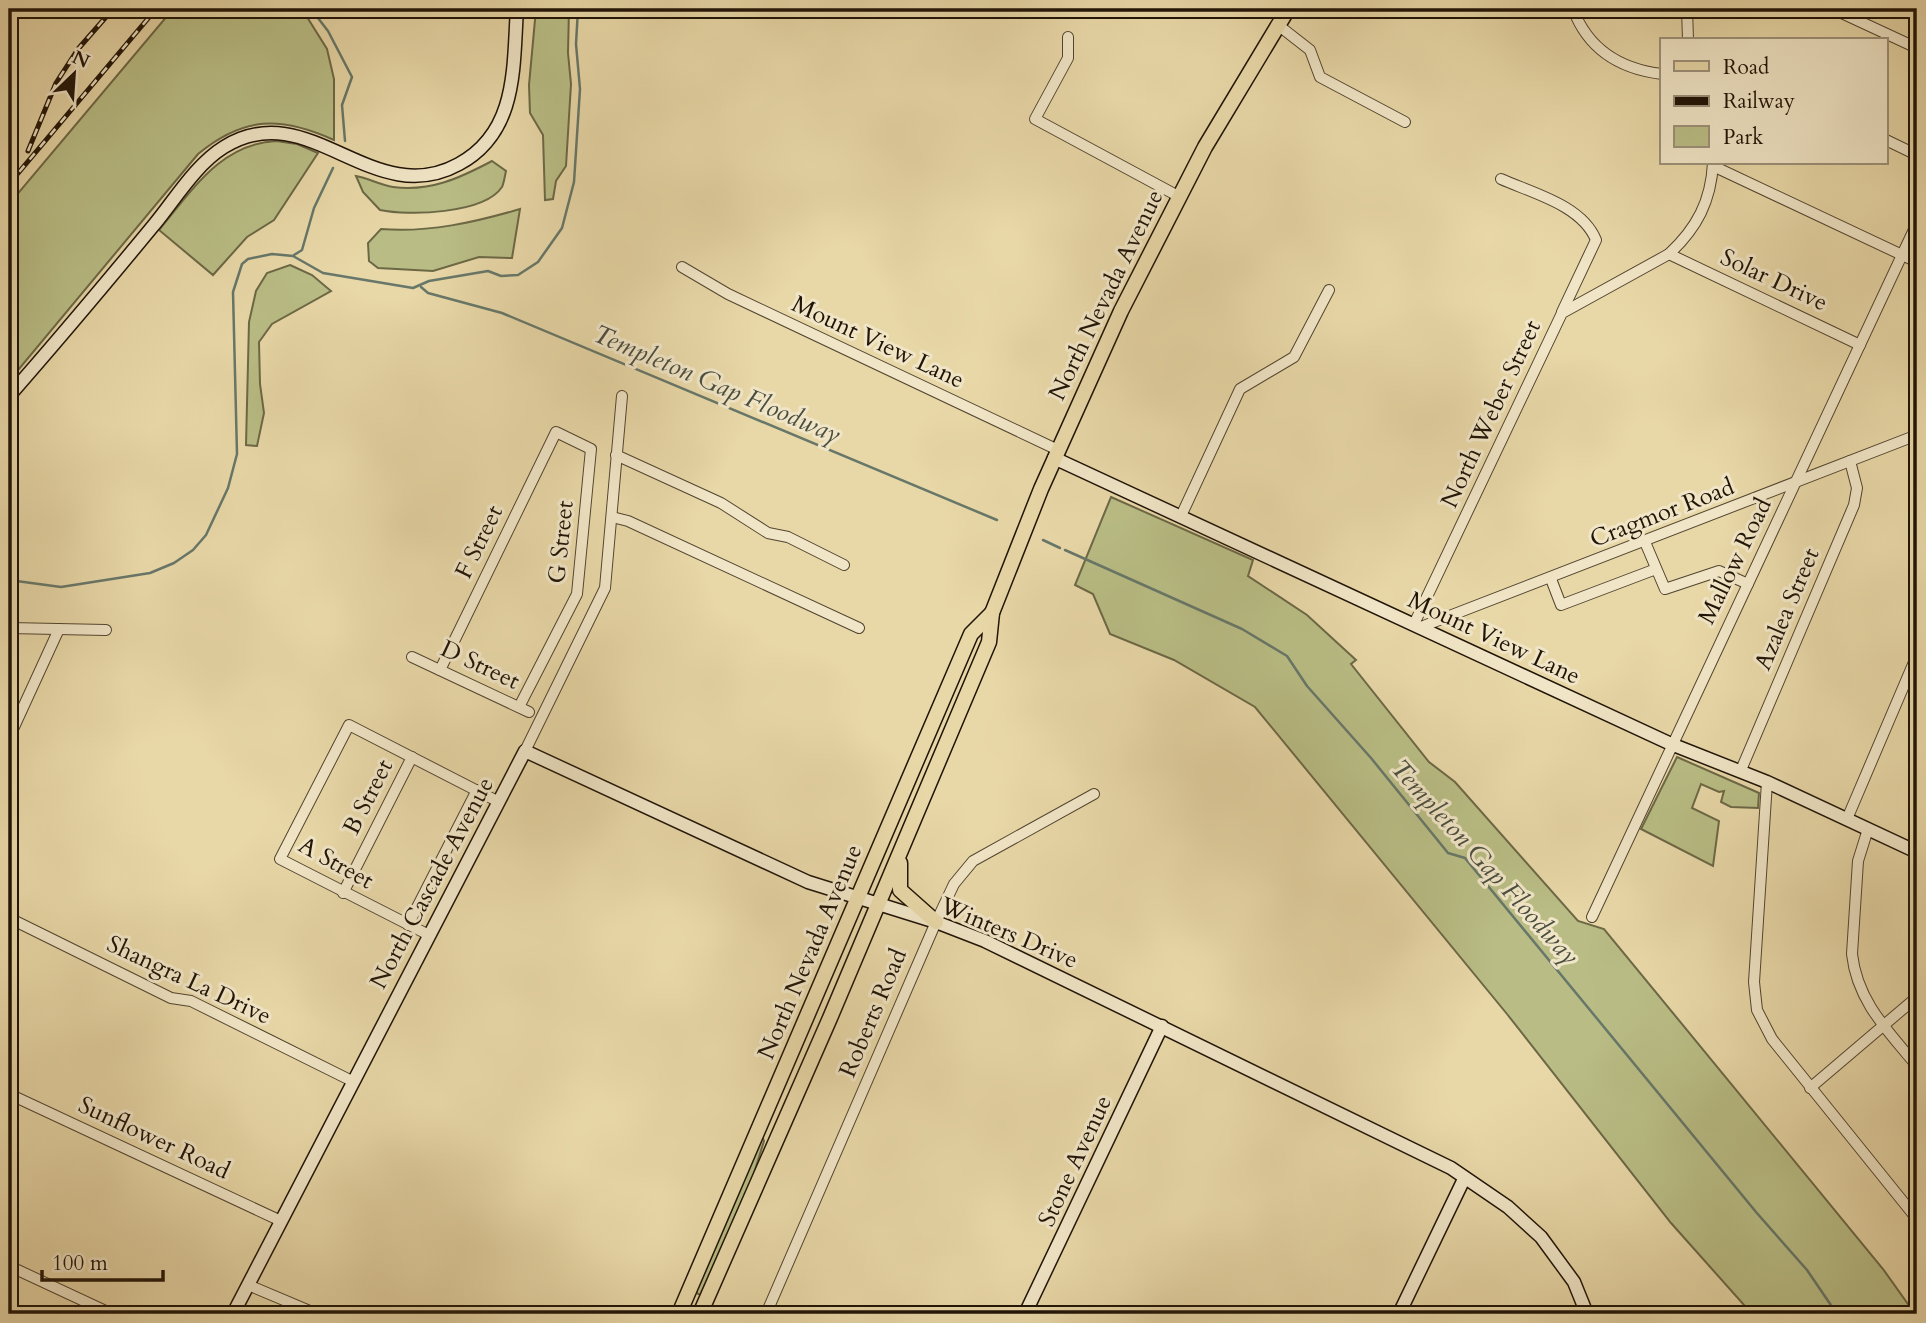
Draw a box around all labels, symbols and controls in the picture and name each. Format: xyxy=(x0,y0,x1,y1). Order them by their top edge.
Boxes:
north arrow xyxy=(38,38,108,108)
legend xyxy=(1660,38,1888,164)
text: N xyxy=(68,44,94,75)
text: Road xyxy=(1723,53,1769,82)
text: Railway xyxy=(1723,87,1795,116)
text: Park xyxy=(1723,123,1764,152)
street label: North Nevada Avenue xyxy=(1041,184,1171,406)
street label: Solar Drive xyxy=(1715,241,1833,319)
street label: Mount View Lane xyxy=(786,288,970,396)
street label: North Weber Street xyxy=(1433,314,1549,513)
water label: Templeton Gap Floodway xyxy=(588,316,846,452)
street label: Cragmor Road xyxy=(1585,470,1739,556)
street label: Mallow Road xyxy=(1690,492,1780,630)
street label: F Street xyxy=(447,499,511,584)
street label: G Street xyxy=(540,499,582,585)
street label: Azalea Street xyxy=(1746,542,1828,675)
street label: Mount View Lane xyxy=(1402,584,1586,692)
street label: D Street xyxy=(435,632,525,698)
water label: Templeton Gap Floodway xyxy=(1383,752,1587,973)
street label: B Street xyxy=(335,753,401,840)
street label: North Cascade Avenue xyxy=(362,771,502,995)
street label: A Street xyxy=(292,829,380,897)
street label: North Nevada Avenue xyxy=(750,839,870,1065)
street label: Winters Drive xyxy=(934,889,1083,977)
street label: Shangra La Drive xyxy=(102,928,276,1032)
street label: Roberts Road xyxy=(831,943,915,1082)
street label: Sunflower Road xyxy=(73,1088,235,1188)
street label: Stone Avenue xyxy=(1030,1090,1120,1232)
scale bar xyxy=(42,1239,163,1283)
text: 100 m xyxy=(52,1249,108,1278)

